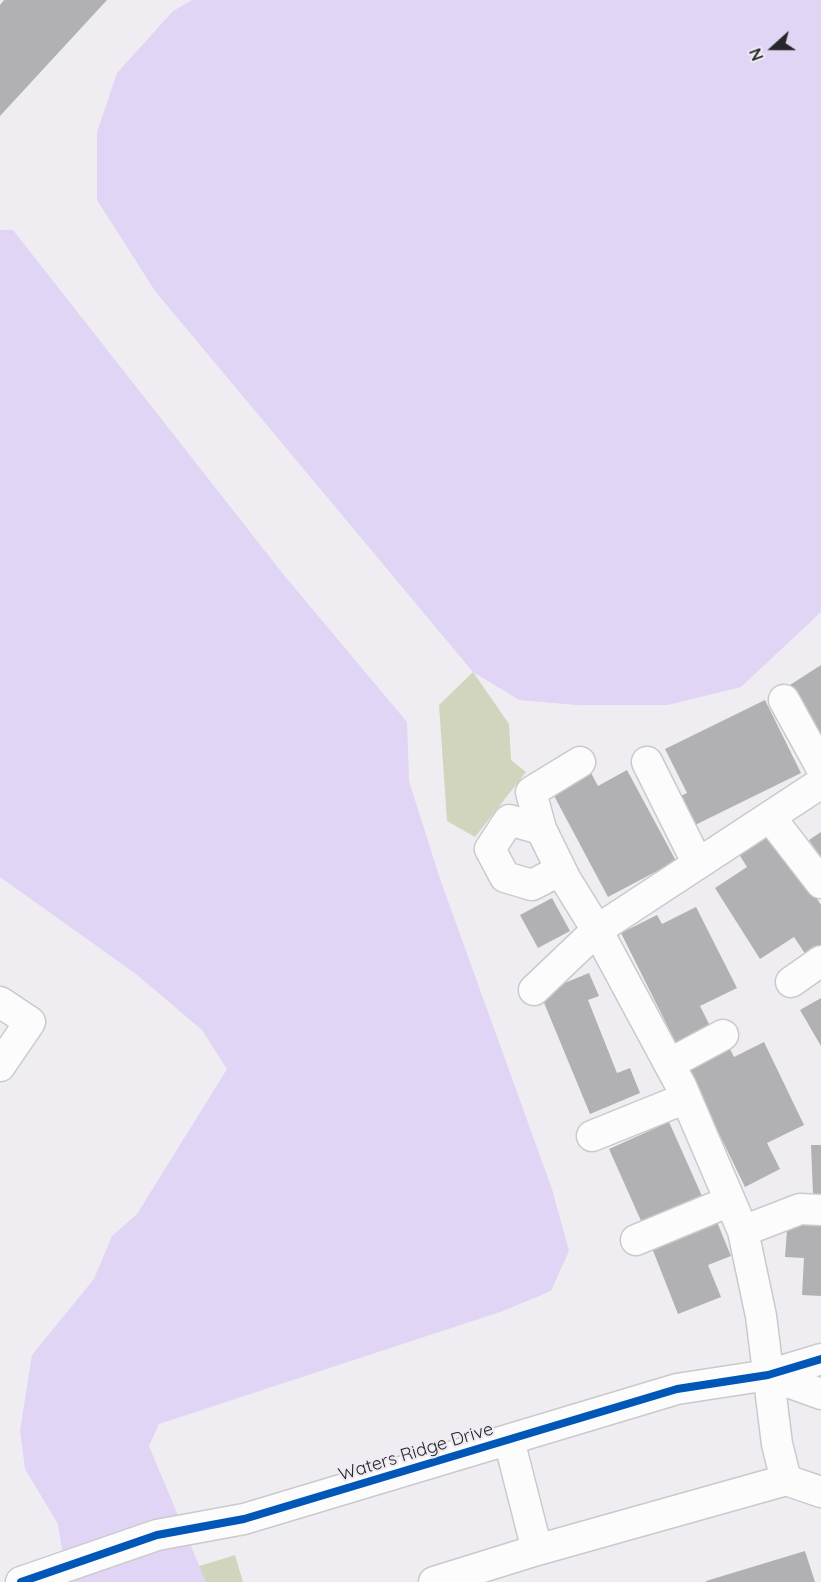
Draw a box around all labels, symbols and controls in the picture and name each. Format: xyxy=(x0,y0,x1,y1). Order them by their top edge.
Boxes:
north arrow xyxy=(743,18,803,78)
text: N xyxy=(745,45,768,64)
street label: Waters Ridge Drive xyxy=(336,1418,496,1486)

